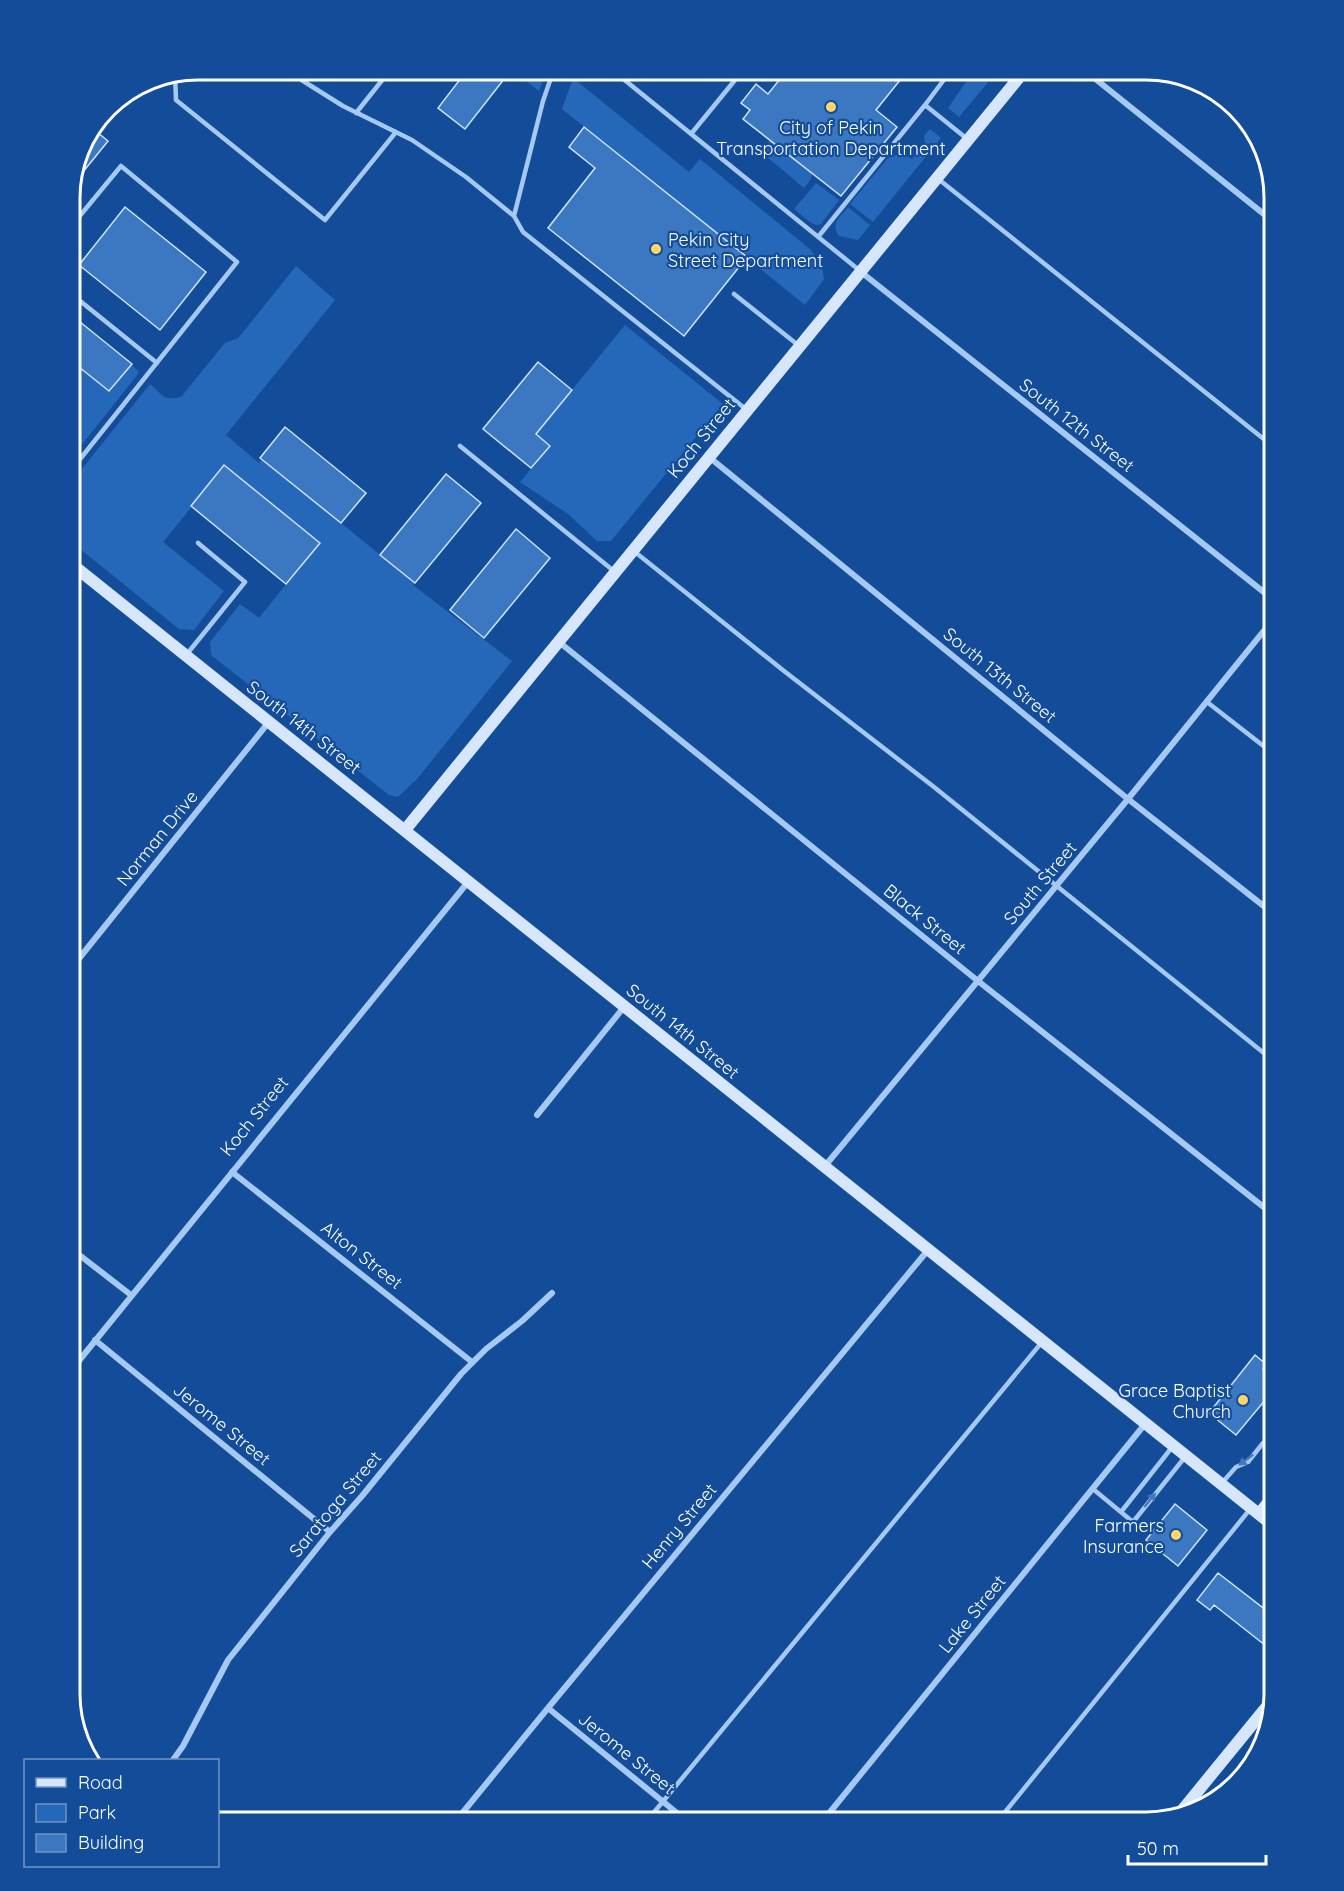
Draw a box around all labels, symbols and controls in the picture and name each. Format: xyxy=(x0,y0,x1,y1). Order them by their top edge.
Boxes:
marker: City of Pekin Transportation Department xyxy=(824,100,838,114)
place label: City of Pekin Transportation Department xyxy=(716,116,946,160)
place label: Pekin City Street Department xyxy=(668,228,823,272)
marker: Pekin City Street Department xyxy=(649,242,663,256)
street label: South 12th Street xyxy=(1015,373,1139,477)
street label: Koch Street xyxy=(662,393,740,483)
street label: South 13th Street xyxy=(939,622,1061,728)
street label: South 14th Street xyxy=(242,675,366,779)
street label: Norman Drive xyxy=(111,785,203,891)
street label: South Street xyxy=(999,837,1081,929)
street label: Black Street xyxy=(879,879,971,959)
street label: South 14th Street xyxy=(622,978,744,1084)
street label: Koch Street xyxy=(215,1071,293,1161)
street label: Alton Street xyxy=(317,1216,407,1294)
street label: Jerome Street xyxy=(169,1378,275,1470)
place label: Grace Baptist Church xyxy=(1118,1379,1231,1423)
marker: Grace Baptist Church xyxy=(1236,1393,1250,1407)
street label: Saratoga Street xyxy=(284,1446,386,1562)
one-way arrow xyxy=(1238,1454,1254,1466)
street label: Henry Street xyxy=(637,1478,721,1574)
one-way arrow xyxy=(1144,1492,1157,1508)
place label: Farmers Insurance xyxy=(1083,1514,1164,1558)
marker: Farmers Insurance xyxy=(1169,1528,1183,1542)
street label: Lake Street xyxy=(933,1570,1011,1658)
street label: Jerome Street xyxy=(574,1707,680,1799)
legend xyxy=(24,1759,219,1867)
text: Road xyxy=(78,1771,123,1794)
text: Park xyxy=(78,1801,116,1824)
scale bar xyxy=(1128,1828,1266,1866)
text: Building xyxy=(78,1831,144,1854)
text: 50 m xyxy=(1137,1837,1179,1860)

